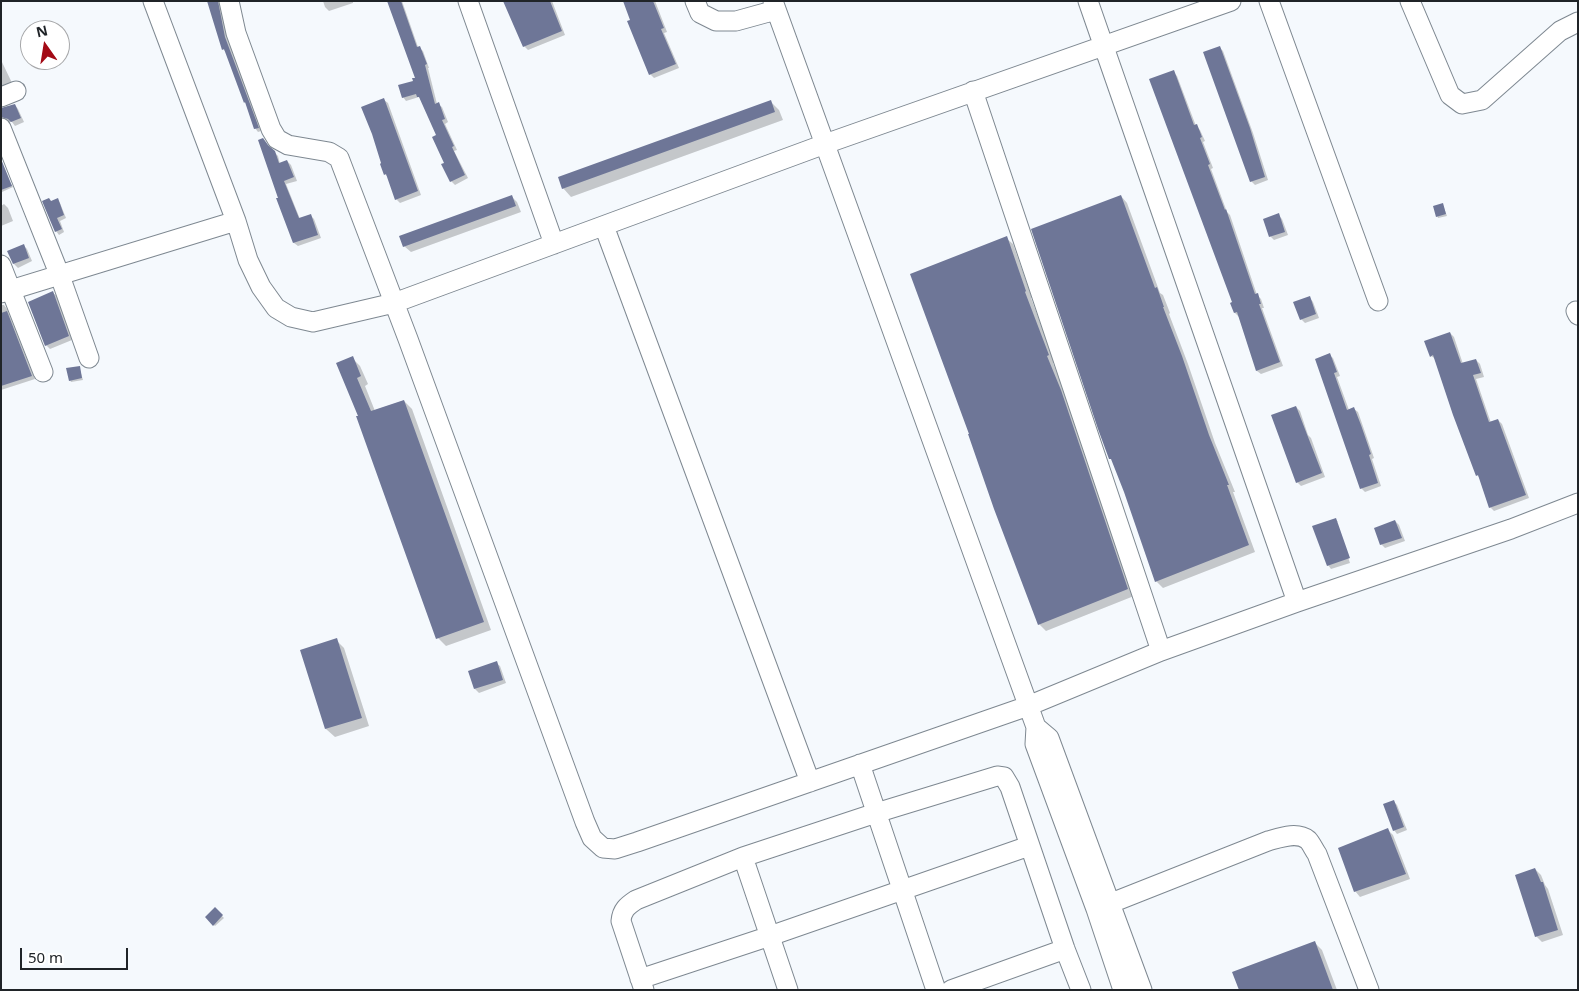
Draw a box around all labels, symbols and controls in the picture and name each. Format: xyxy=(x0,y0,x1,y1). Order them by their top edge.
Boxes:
north arrow xyxy=(20,20,70,70)
text: N xyxy=(34,20,49,41)
scale bar xyxy=(22,938,130,970)
text: 50 m xyxy=(28,947,63,967)

